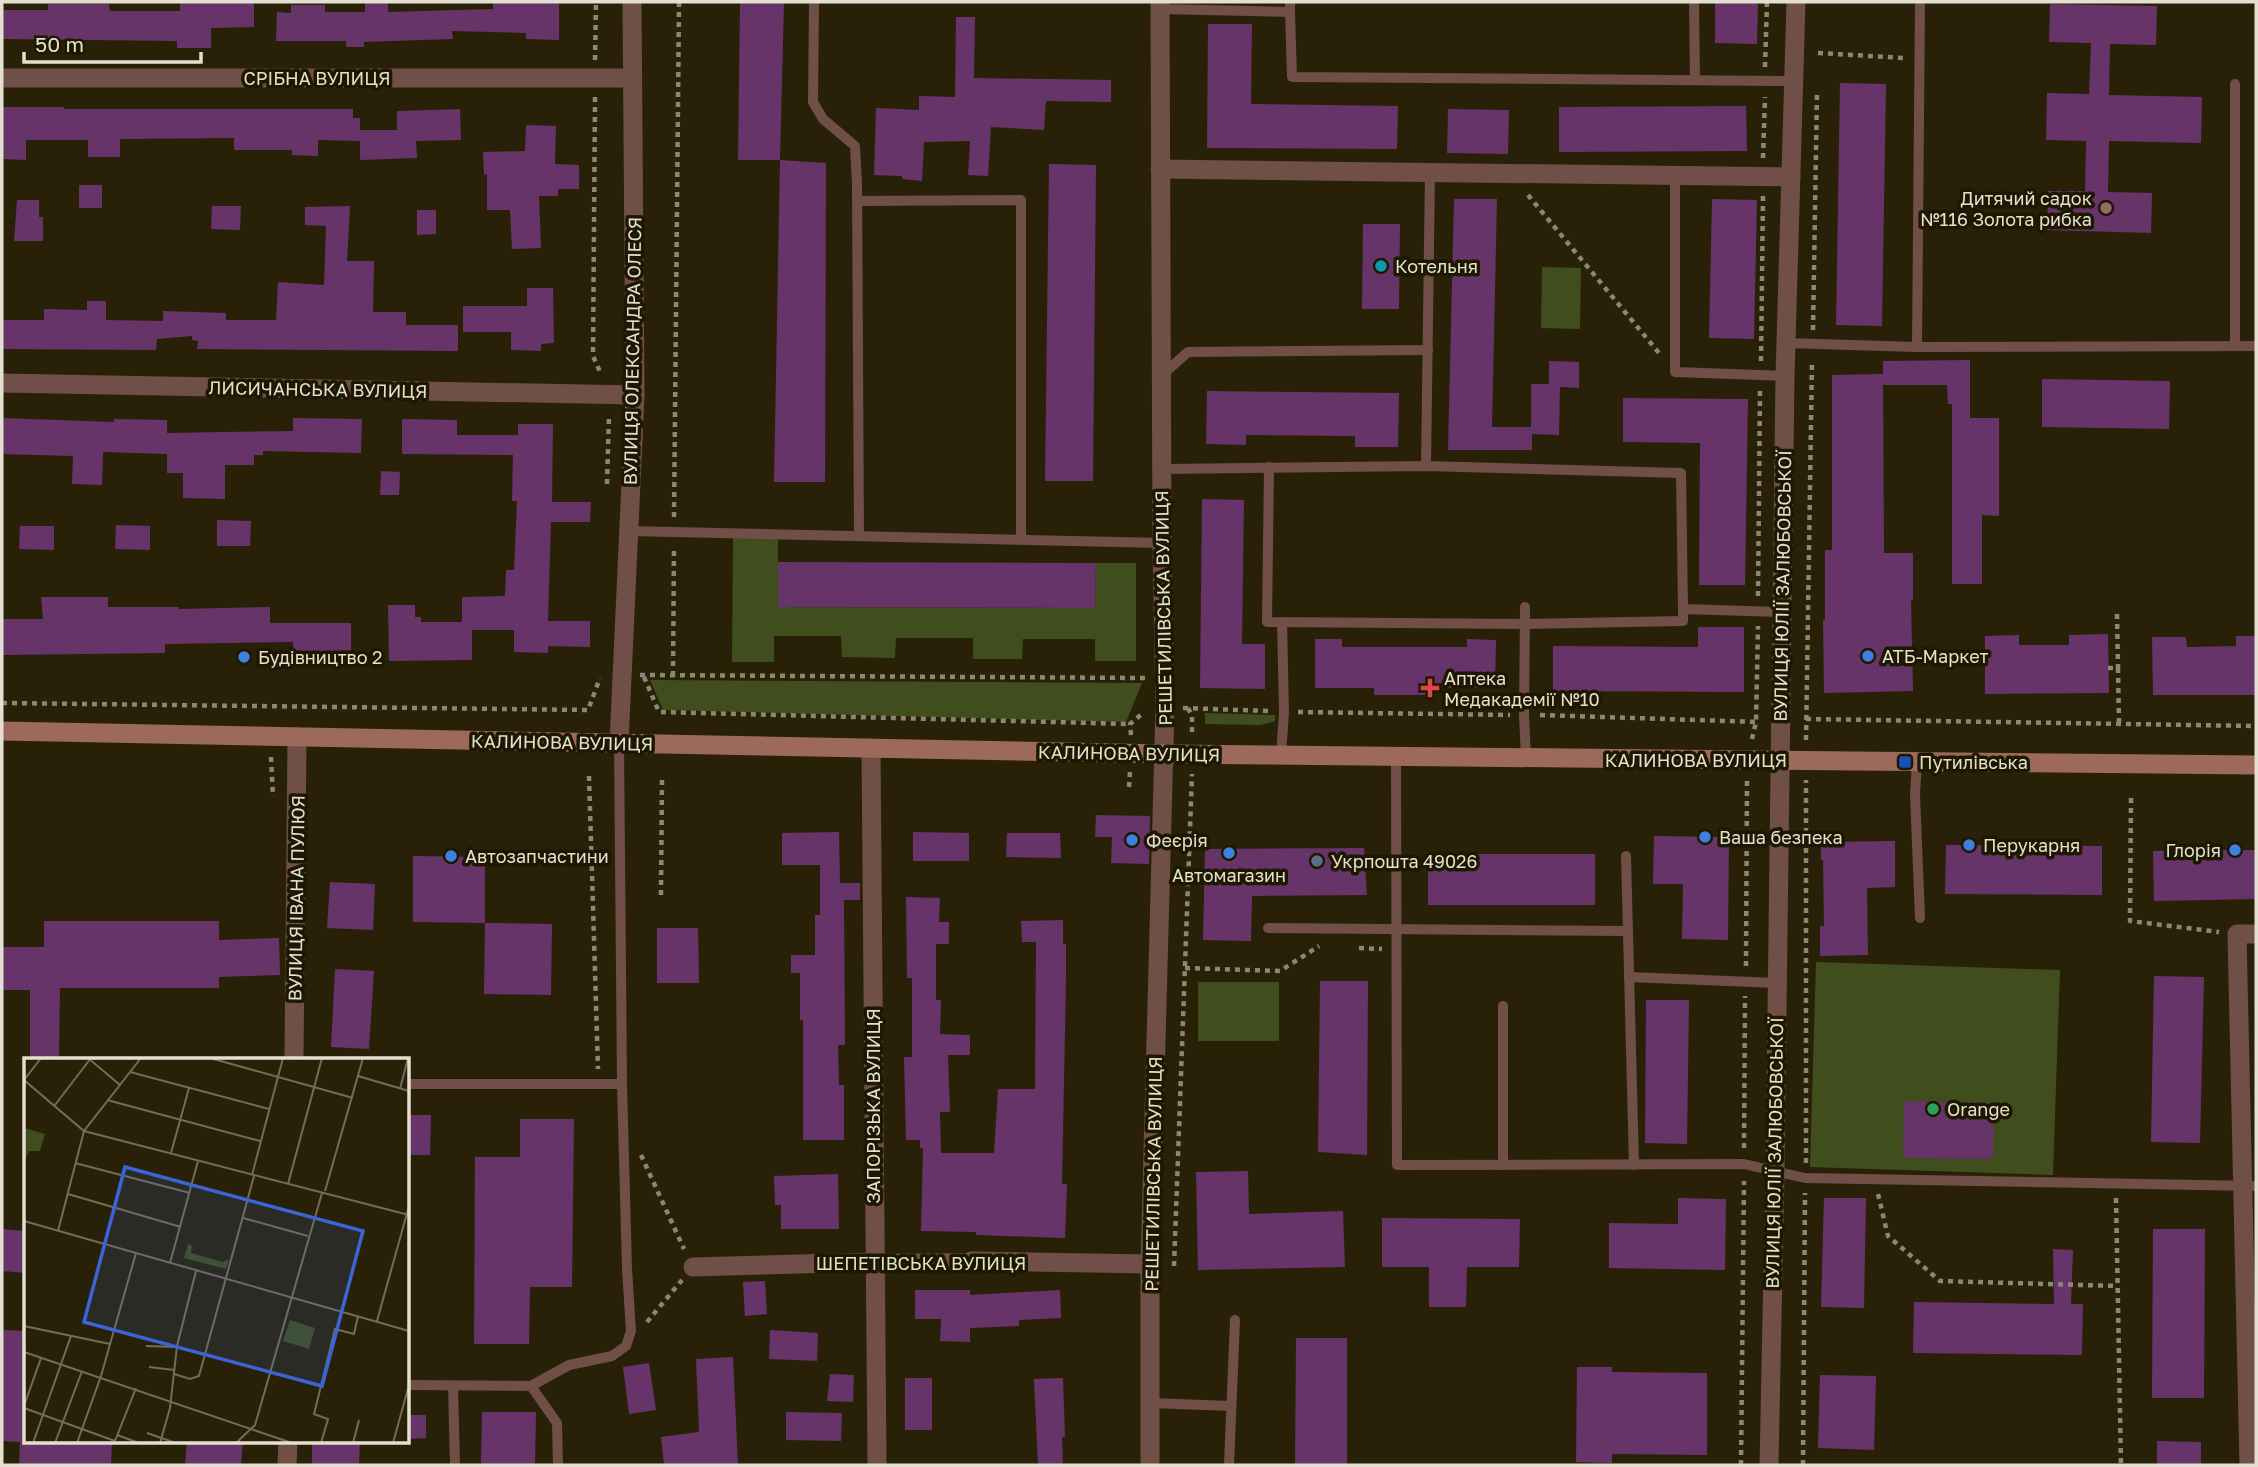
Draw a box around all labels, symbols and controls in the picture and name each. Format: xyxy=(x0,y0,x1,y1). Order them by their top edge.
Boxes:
scale bar xyxy=(24,21,201,65)
text: 50 m xyxy=(35,31,84,57)
street label: СРІБНА ВУЛИЦЯ xyxy=(243,67,391,89)
place label: Дитячий садок №116 Золота рибка xyxy=(1920,187,2092,230)
marker: Дитячий садок №116 Золота рибка xyxy=(2098,200,2114,216)
street label: ВУЛИЦЯ ОЛЕКСАНДРА ОЛЕСЯ xyxy=(619,217,645,485)
place label: Котельня xyxy=(1395,255,1478,277)
marker: Котельня xyxy=(1373,258,1389,274)
street label: ЛИСИЧАНСЬКА ВУЛИЦЯ xyxy=(208,376,428,402)
street label: ВУЛИЦЯ ЮЛІЇ ЗАЛЮБОВСЬКОЇ xyxy=(1769,450,1795,722)
street label: РЕШЕТИЛІВСЬКА ВУЛИЦЯ xyxy=(1150,490,1176,726)
place label: АТБ-Маркет xyxy=(1882,645,1989,667)
place label: Будівництво 2 xyxy=(258,646,383,668)
marker: АТБ-Маркет xyxy=(1860,648,1876,664)
marker: Будівництво 2 xyxy=(236,649,252,665)
place label: Аптека Медакадемії №10 xyxy=(1444,667,1600,710)
marker: Аптека Медакадемії №10 xyxy=(1422,680,1438,696)
street label: КАЛИНОВА ВУЛИЦЯ xyxy=(471,729,653,755)
street label: КАЛИНОВА ВУЛИЦЯ xyxy=(1038,740,1220,766)
street label: КАЛИНОВА ВУЛИЦЯ xyxy=(1605,749,1787,771)
place label: Путилівська xyxy=(1919,751,2028,773)
marker: Путилівська xyxy=(1897,754,1913,770)
street label: ВУЛИЦЯ ІВАНА ПУЛЮЯ xyxy=(283,795,309,1001)
place label: Ваша безпека xyxy=(1719,826,1843,848)
place label: Феєрія xyxy=(1146,829,1208,851)
marker: Ваша безпека xyxy=(1697,829,1713,845)
marker: Феєрія xyxy=(1124,832,1140,848)
place label: Перукарня xyxy=(1983,834,2080,856)
marker: Перукарня xyxy=(1961,837,1977,853)
place label: Глорія xyxy=(2165,839,2221,861)
marker: Глорія xyxy=(2227,842,2243,858)
place label: Автозапчастини xyxy=(465,845,609,867)
marker: Автомагазин xyxy=(1221,845,1237,861)
marker: Автозапчастини xyxy=(443,848,459,864)
place label: Укрпошта 49026 xyxy=(1331,850,1477,872)
marker: Укрпошта 49026 xyxy=(1309,853,1325,869)
place label: Автомагазин xyxy=(1172,864,1286,886)
street label: ЗАПОРІЗЬКА ВУЛИЦЯ xyxy=(862,1008,884,1204)
street label: ВУЛИЦЯ ЮЛІЇ ЗАЛЮБОВСЬКОЇ xyxy=(1761,1017,1787,1289)
street label: РЕШЕТИЛІВСЬКА ВУЛИЦЯ xyxy=(1140,1056,1166,1292)
inset map xyxy=(24,1058,410,1442)
place label: Orange xyxy=(1947,1098,2010,1120)
marker: Orange xyxy=(1925,1101,1941,1117)
street label: ШЕПЕТІВСЬКА ВУЛИЦЯ xyxy=(816,1252,1026,1274)

